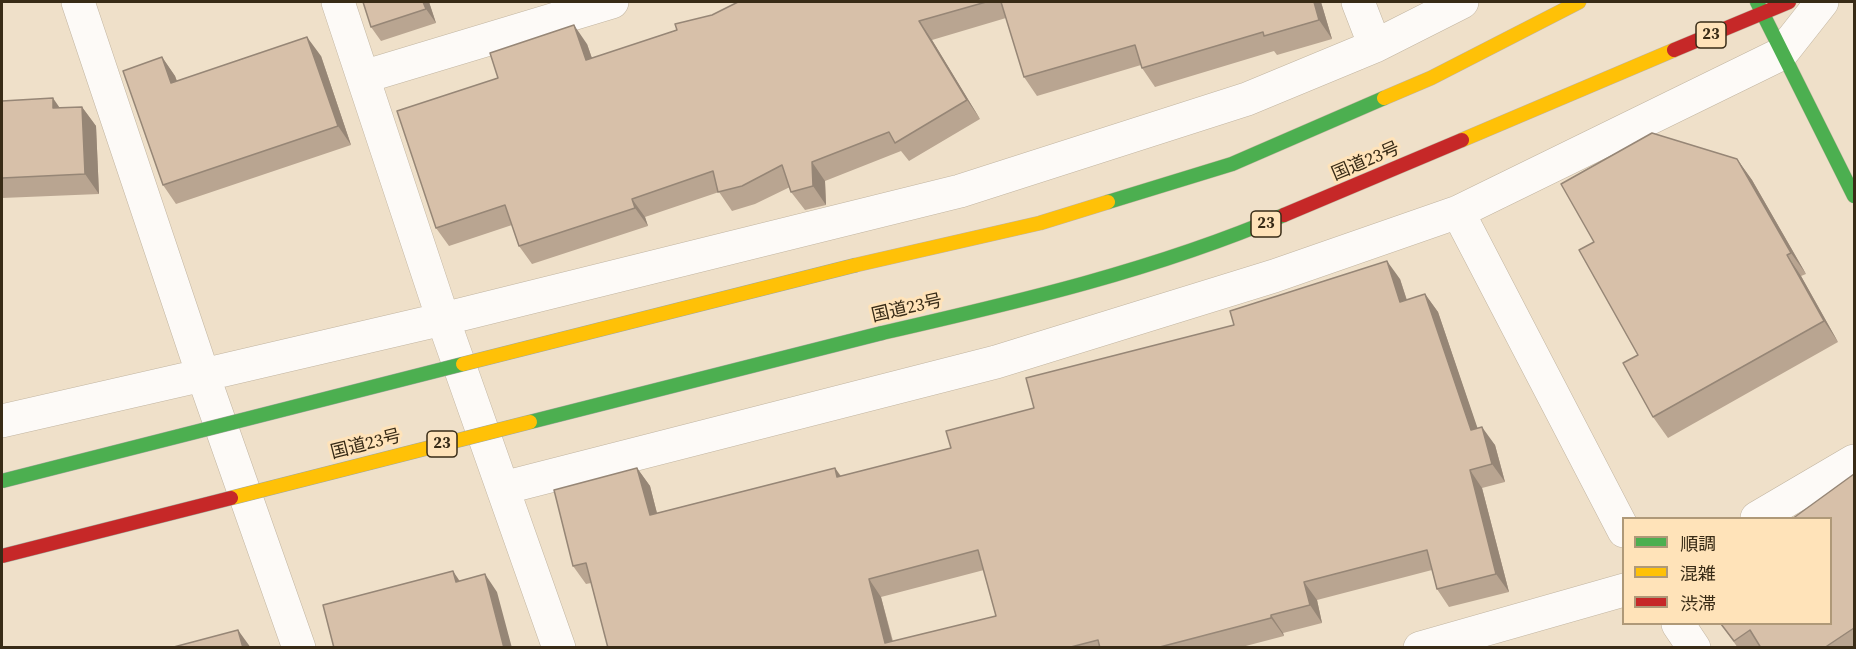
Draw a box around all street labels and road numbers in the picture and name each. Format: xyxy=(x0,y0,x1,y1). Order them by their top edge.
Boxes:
road number: 23 xyxy=(1696,22,1726,48)
street label: 国道23号 xyxy=(1329,138,1403,186)
road number: 23 xyxy=(1251,211,1281,237)
street label: 国道23号 xyxy=(869,290,945,328)
street label: 国道23号 xyxy=(328,426,404,464)
road number: 23 xyxy=(427,431,457,457)

